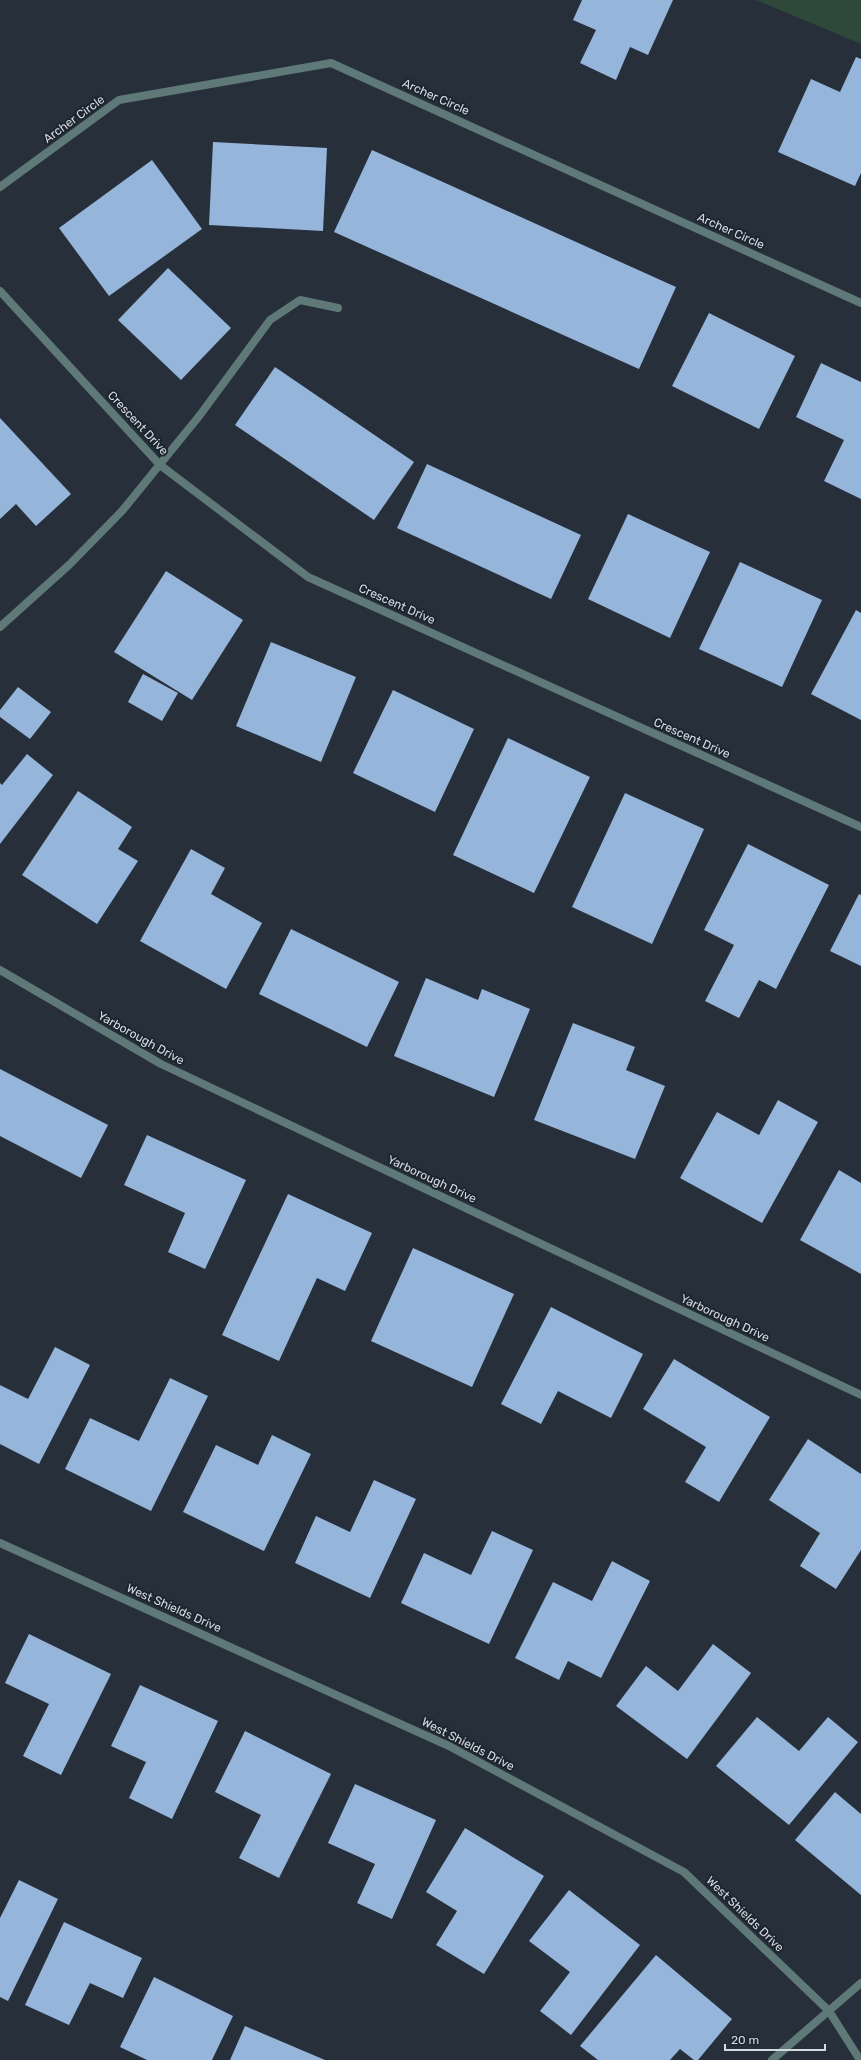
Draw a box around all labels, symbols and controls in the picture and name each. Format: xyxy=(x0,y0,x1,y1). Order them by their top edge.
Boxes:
street label: Archer Circle xyxy=(400,76,472,118)
street label: Archer Circle xyxy=(41,92,107,146)
street label: Archer Circle xyxy=(695,210,767,252)
street label: Crescent Drive xyxy=(105,388,171,458)
street label: Crescent Drive xyxy=(357,581,438,627)
street label: Crescent Drive xyxy=(652,715,733,761)
street label: Yarborough Drive xyxy=(95,1008,187,1068)
street label: Yarborough Drive xyxy=(385,1152,479,1206)
street label: Yarborough Drive xyxy=(678,1291,772,1345)
street label: West Shields Drive xyxy=(124,1581,224,1635)
street label: West Shields Drive xyxy=(419,1715,517,1774)
street label: West Shields Drive xyxy=(703,1873,787,1955)
scale bar xyxy=(725,2026,825,2052)
text: 20 m xyxy=(731,2033,759,2047)

